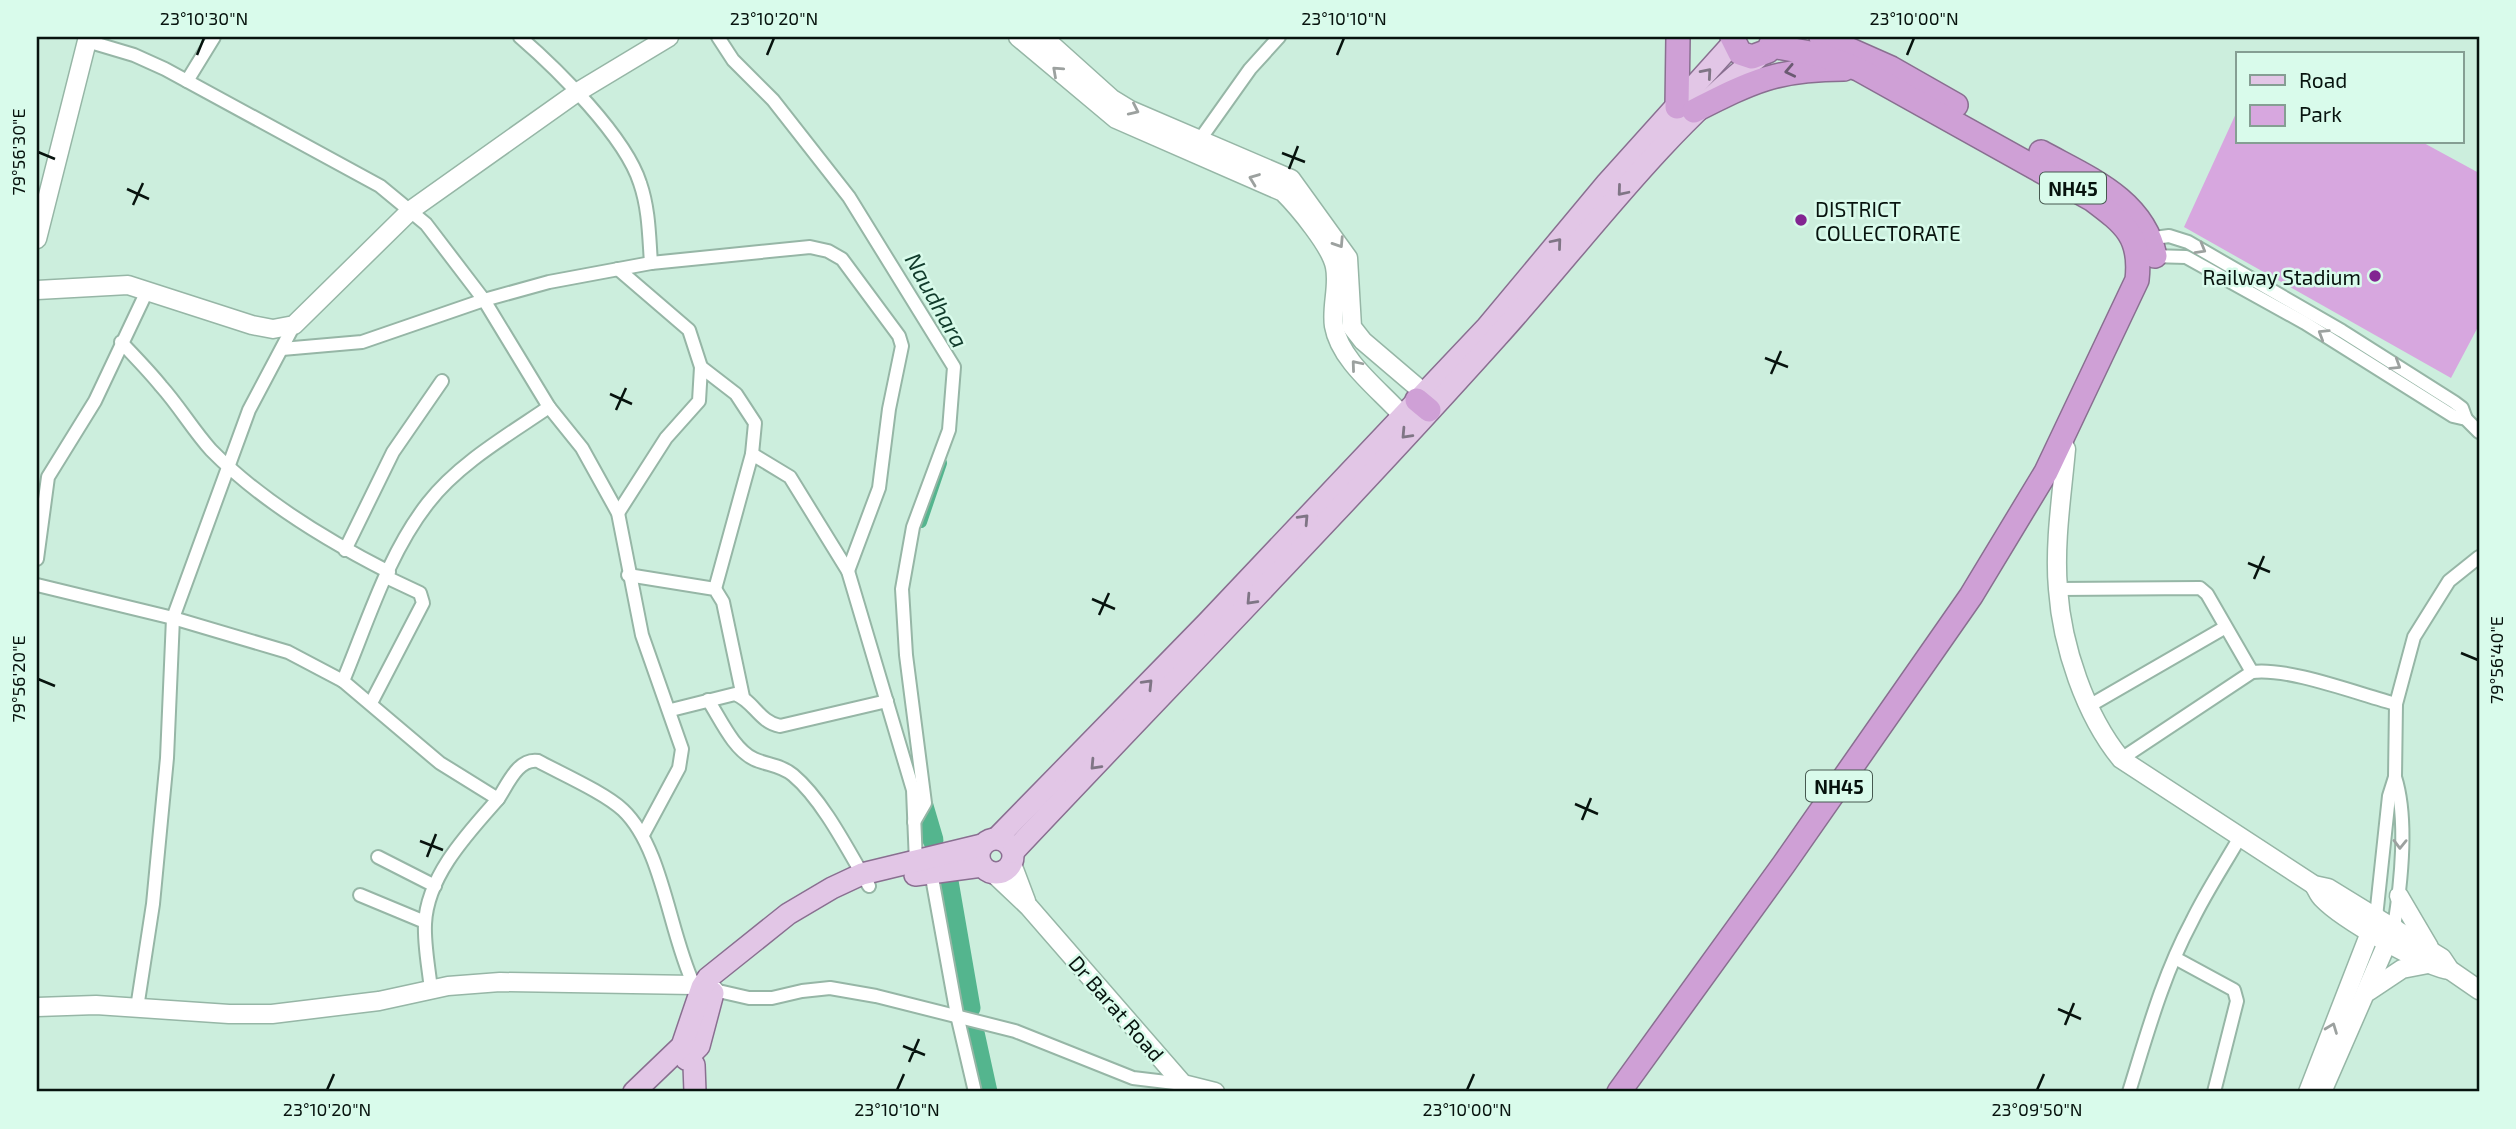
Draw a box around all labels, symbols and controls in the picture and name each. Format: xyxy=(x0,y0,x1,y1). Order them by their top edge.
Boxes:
text: 23°10'30"N xyxy=(160,7,248,29)
text: 23°10'20"N xyxy=(730,7,818,29)
text: 23°10'10"N xyxy=(1301,7,1387,29)
text: 23°10'00"N xyxy=(1869,7,1959,29)
legend xyxy=(2236,52,2464,144)
one-way arrow xyxy=(1784,63,1796,78)
one-way arrow xyxy=(1052,67,1065,79)
text: Road xyxy=(2299,67,2347,92)
one-way arrow xyxy=(1699,68,1711,81)
text: Park xyxy=(2299,101,2342,126)
one-way arrow xyxy=(1127,102,1139,116)
text: 79°56'30"E xyxy=(7,108,29,196)
road number: NH45 xyxy=(2040,172,2106,204)
one-way arrow xyxy=(1249,173,1261,187)
one-way arrow xyxy=(1618,182,1630,195)
place label: DISTRICT COLLECTORATE xyxy=(1815,196,1961,245)
marker: DISTRICT COLLECTORATE xyxy=(1793,212,1809,228)
one-way arrow xyxy=(1331,235,1343,248)
one-way arrow xyxy=(1549,238,1561,251)
one-way arrow xyxy=(2193,241,2206,254)
water label: Naudhara xyxy=(900,248,974,352)
place label: Railway Stadium xyxy=(2202,264,2361,289)
marker: Railway Stadium xyxy=(2367,268,2383,284)
one-way arrow xyxy=(2318,330,2331,343)
one-way arrow xyxy=(2389,357,2402,370)
one-way arrow xyxy=(1352,360,1365,372)
one-way arrow xyxy=(1402,426,1415,439)
one-way arrow xyxy=(1295,514,1308,527)
one-way arrow xyxy=(1246,592,1259,605)
text: 79°56'40"E xyxy=(2485,616,2507,704)
text: 79°56'20"E xyxy=(7,635,29,723)
one-way arrow xyxy=(1139,680,1152,693)
one-way arrow xyxy=(1090,757,1103,770)
road number: NH45 xyxy=(1806,771,1872,802)
one-way arrow xyxy=(2392,839,2407,850)
street label: Dr Barat Road xyxy=(1064,950,1170,1066)
one-way arrow xyxy=(2324,1023,2338,1035)
text: 23°10'20"N xyxy=(283,1098,371,1120)
text: 23°10'10"N xyxy=(854,1098,940,1120)
text: 23°10'00"N xyxy=(1422,1098,1512,1120)
text: 23°09'50"N xyxy=(1991,1098,2083,1120)

